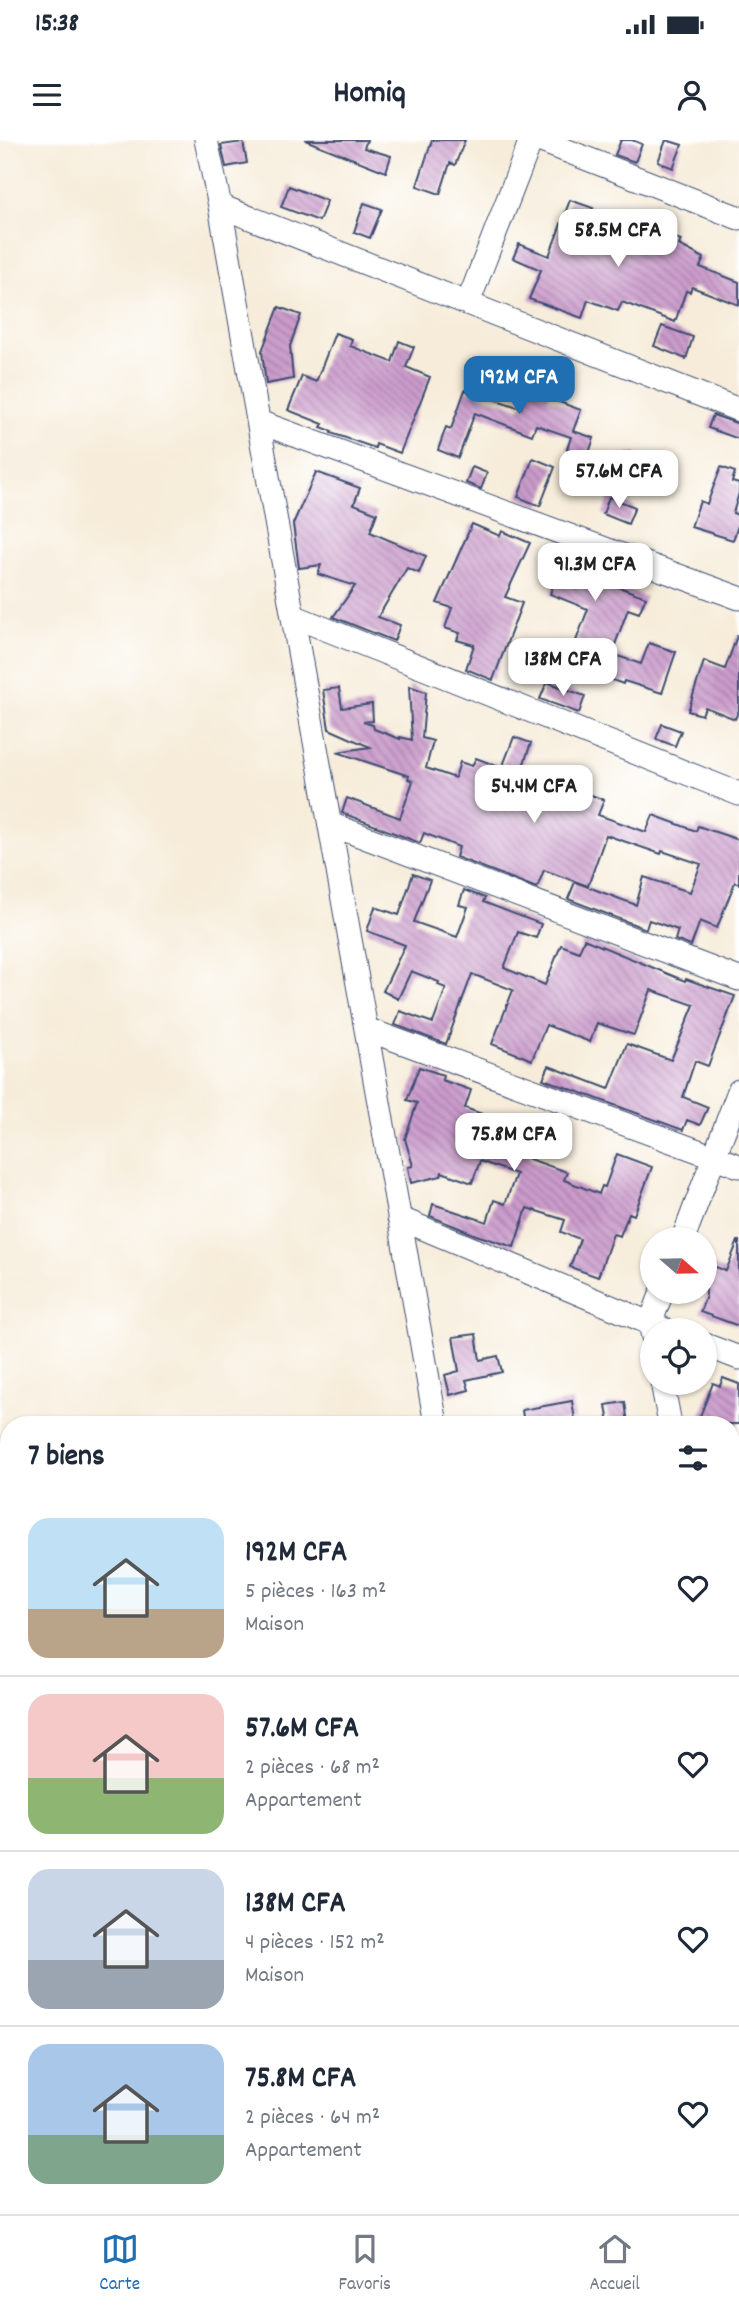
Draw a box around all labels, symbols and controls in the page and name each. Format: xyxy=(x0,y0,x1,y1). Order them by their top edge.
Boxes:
text: 15:38 xyxy=(35,6,79,43)
text: Homiq xyxy=(333,72,406,118)
icon: menu xyxy=(28,76,66,114)
icon: person xyxy=(673,76,711,114)
pin: 58.5M CFA xyxy=(538,209,698,269)
text: 58.5M CFA xyxy=(574,215,662,248)
pin: 192M CFA xyxy=(447,356,591,416)
text: 192M CFA xyxy=(480,362,558,395)
pin: 57.6M CFA xyxy=(539,450,699,510)
text: 57.6M CFA xyxy=(575,456,663,489)
pin: 91.3M CFA xyxy=(515,544,675,603)
text: 91.3M CFA xyxy=(554,549,636,582)
pin: 138M CFA xyxy=(491,638,635,698)
text: 138M CFA xyxy=(524,644,602,677)
pin: 54.4M CFA xyxy=(454,766,614,825)
text: 54.4M CFA xyxy=(491,771,577,804)
pin: 75.8M CFA xyxy=(434,1114,594,1173)
text: 75.8M CFA xyxy=(471,1119,557,1152)
north arrow xyxy=(640,1227,718,1304)
map controls xyxy=(640,1227,717,1395)
button: locate xyxy=(640,1318,717,1395)
text: 7 biens xyxy=(28,1437,105,1480)
icon: filters xyxy=(674,1439,712,1477)
text: 192M CFA xyxy=(245,1533,347,1576)
icon: home xyxy=(84,1546,168,1630)
icon: heart xyxy=(674,1569,712,1607)
text: 5 pièces · 163 m² xyxy=(245,1576,386,1609)
text: Maison xyxy=(245,1609,304,1642)
text: 57.6M CFA xyxy=(245,1709,359,1752)
icon: home xyxy=(84,1722,168,1806)
icon: heart xyxy=(674,1745,712,1783)
text: 2 pièces · 68 m² xyxy=(245,1752,380,1785)
text: Appartement xyxy=(245,1785,362,1818)
text: 138M CFA xyxy=(245,1884,346,1927)
icon: home xyxy=(84,1897,168,1981)
icon: heart xyxy=(674,1920,712,1958)
text: 4 pièces · 152 m² xyxy=(245,1927,385,1960)
text: Maison xyxy=(245,1960,304,1993)
text: 75.8M CFA xyxy=(245,2059,356,2102)
icon: home xyxy=(84,2072,168,2156)
icon: heart xyxy=(674,2095,712,2133)
text: 2 pièces · 64 m² xyxy=(245,2102,380,2135)
text: Appartement xyxy=(245,2135,362,2168)
tab: Carte xyxy=(99,2230,140,2299)
tab: Favoris xyxy=(339,2230,391,2299)
tab: Accueil xyxy=(590,2230,640,2299)

